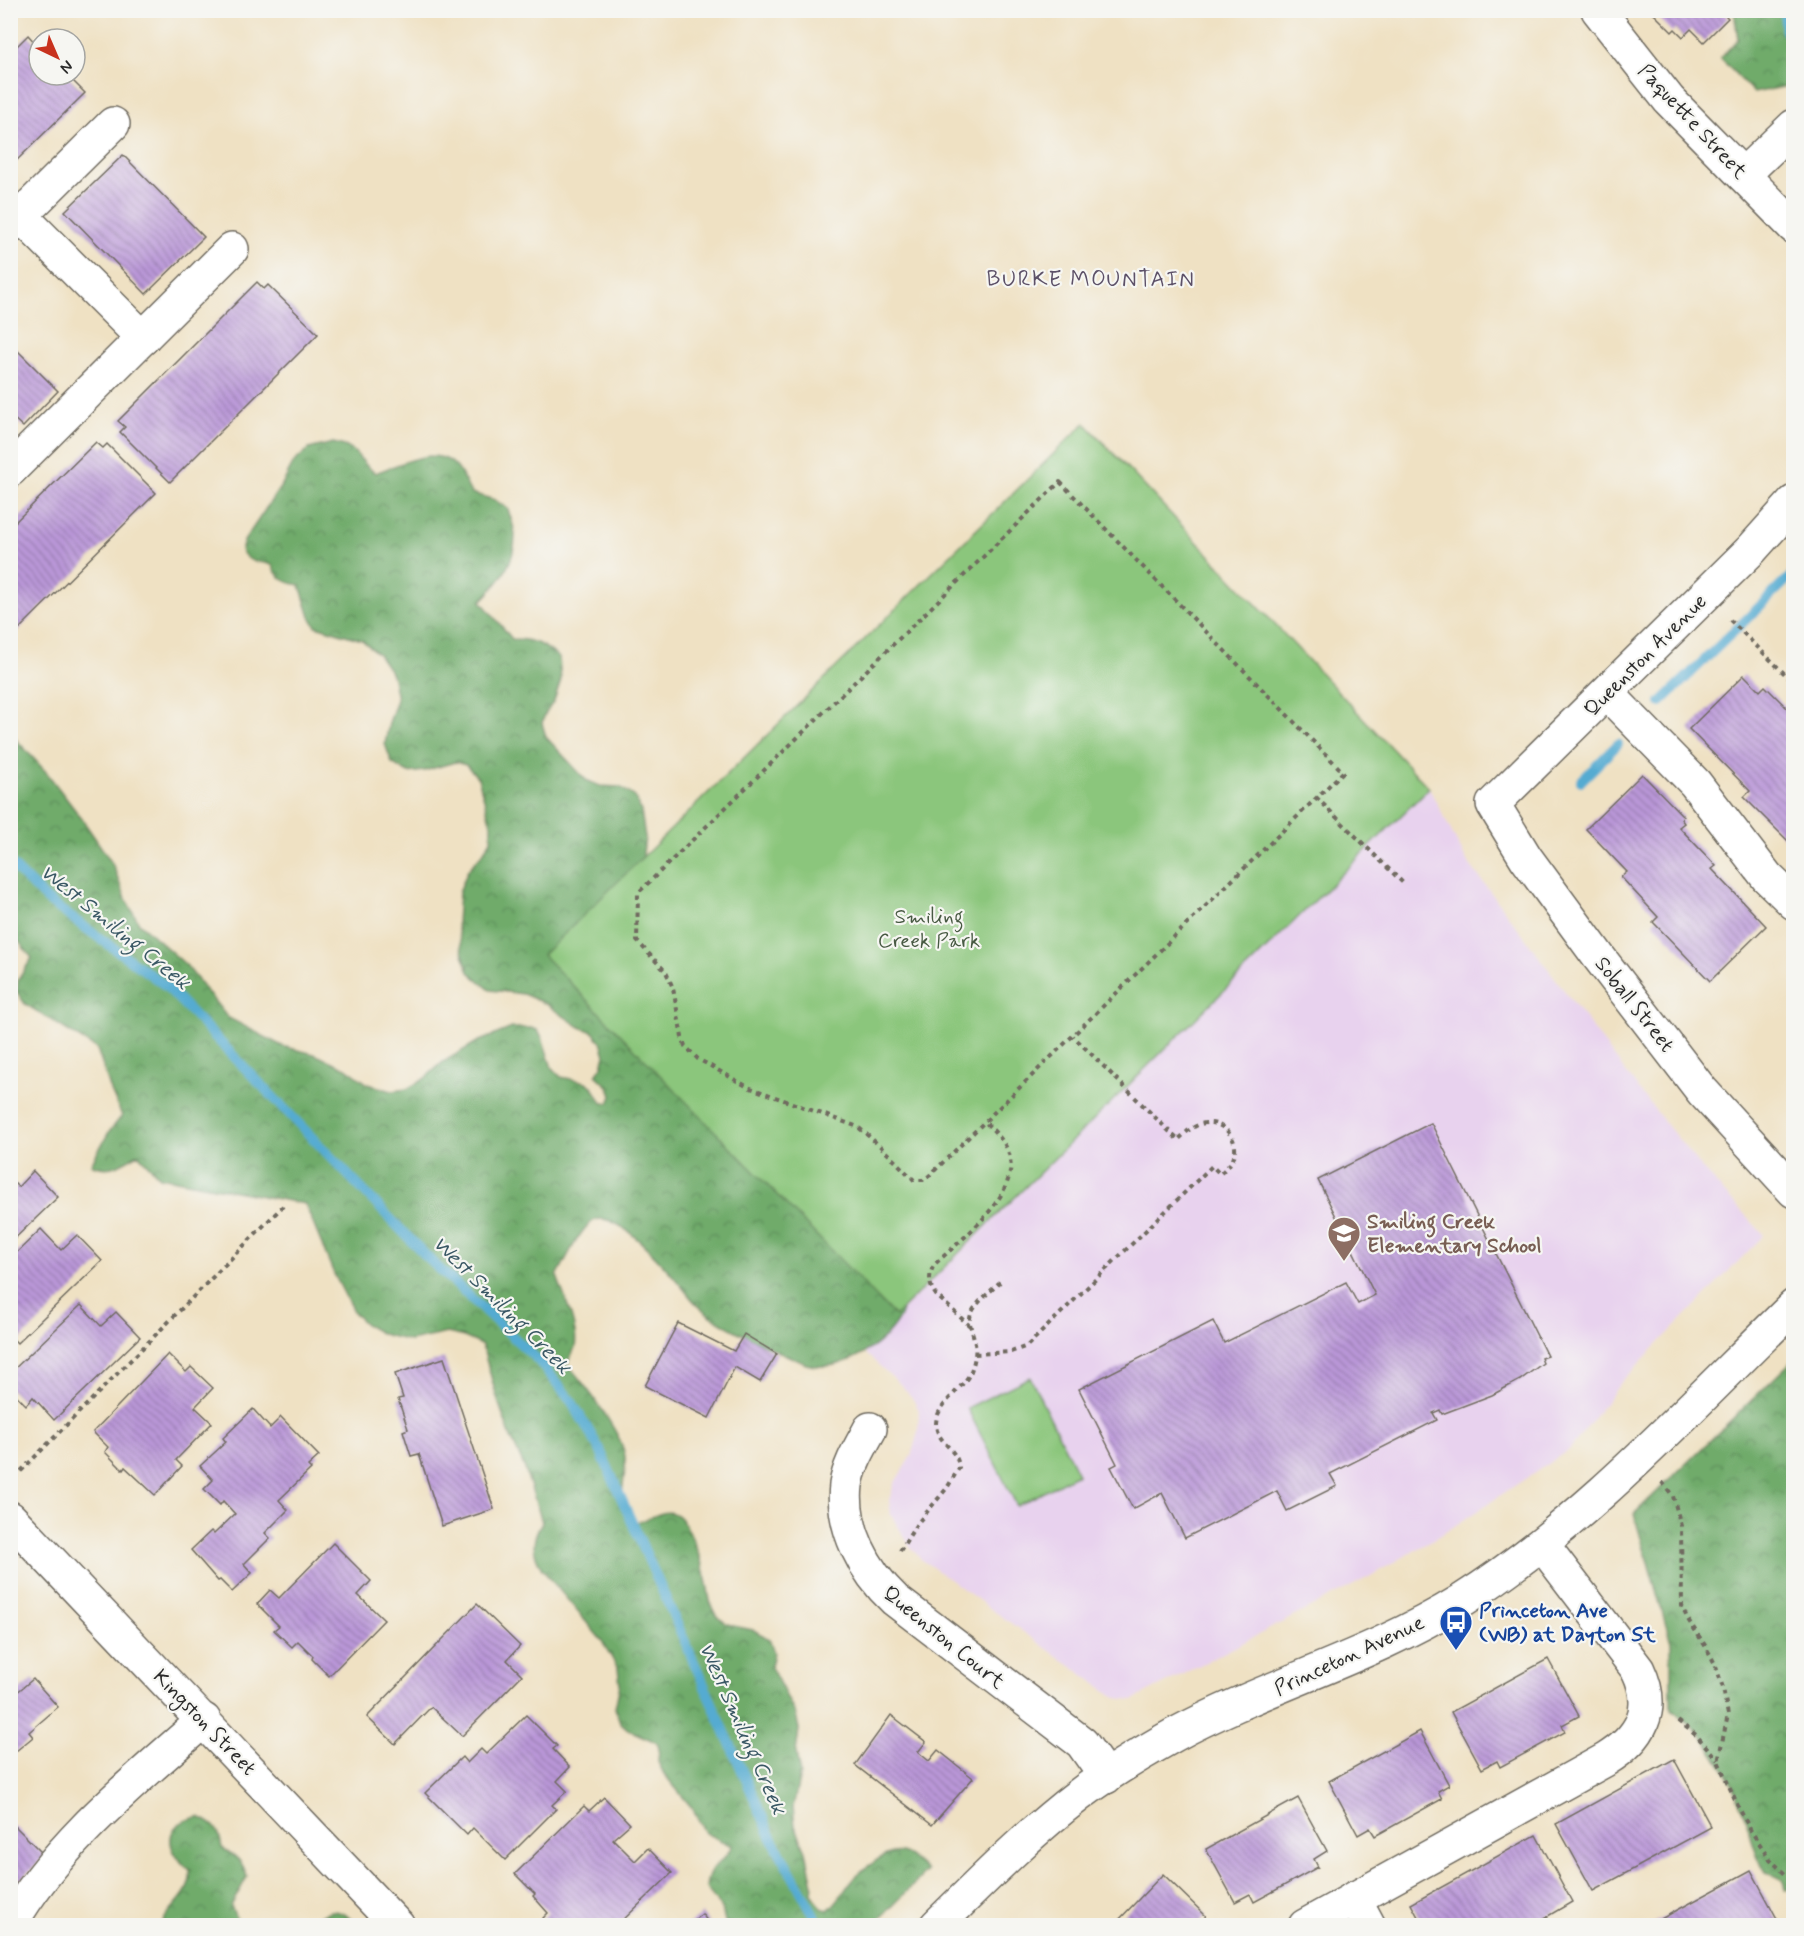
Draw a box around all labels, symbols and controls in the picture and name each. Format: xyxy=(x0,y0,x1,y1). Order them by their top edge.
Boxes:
north arrow xyxy=(27,27,87,87)
text: N xyxy=(55,55,78,78)
street label: Paquette Street xyxy=(1632,58,1753,186)
district label: BURKE MOUNTAIN xyxy=(986,266,1196,294)
street label: Queenston Avenue xyxy=(1578,588,1713,723)
water label: West Smiling Creek xyxy=(32,858,197,1000)
park label: Smiling Creek Park xyxy=(878,903,980,955)
street label: Soball Street xyxy=(1588,951,1681,1058)
place label: Smiling Creek Elementary School xyxy=(1367,1208,1542,1260)
school or university icon: Smiling Creek Elementary School xyxy=(1326,1215,1362,1262)
water label: West Smiling Creek xyxy=(424,1230,578,1384)
street label: Queenston Court xyxy=(876,1580,1011,1696)
place label: Princeton Ave (WB) at Dayton St xyxy=(1479,1597,1656,1649)
bus stop icon: Princeton Ave (WB) at Dayton St xyxy=(1438,1604,1474,1651)
street label: Princeton Avenue xyxy=(1270,1609,1429,1703)
water label: West Smiling Creek xyxy=(689,1638,793,1822)
street label: Kingston Street xyxy=(146,1663,262,1783)

